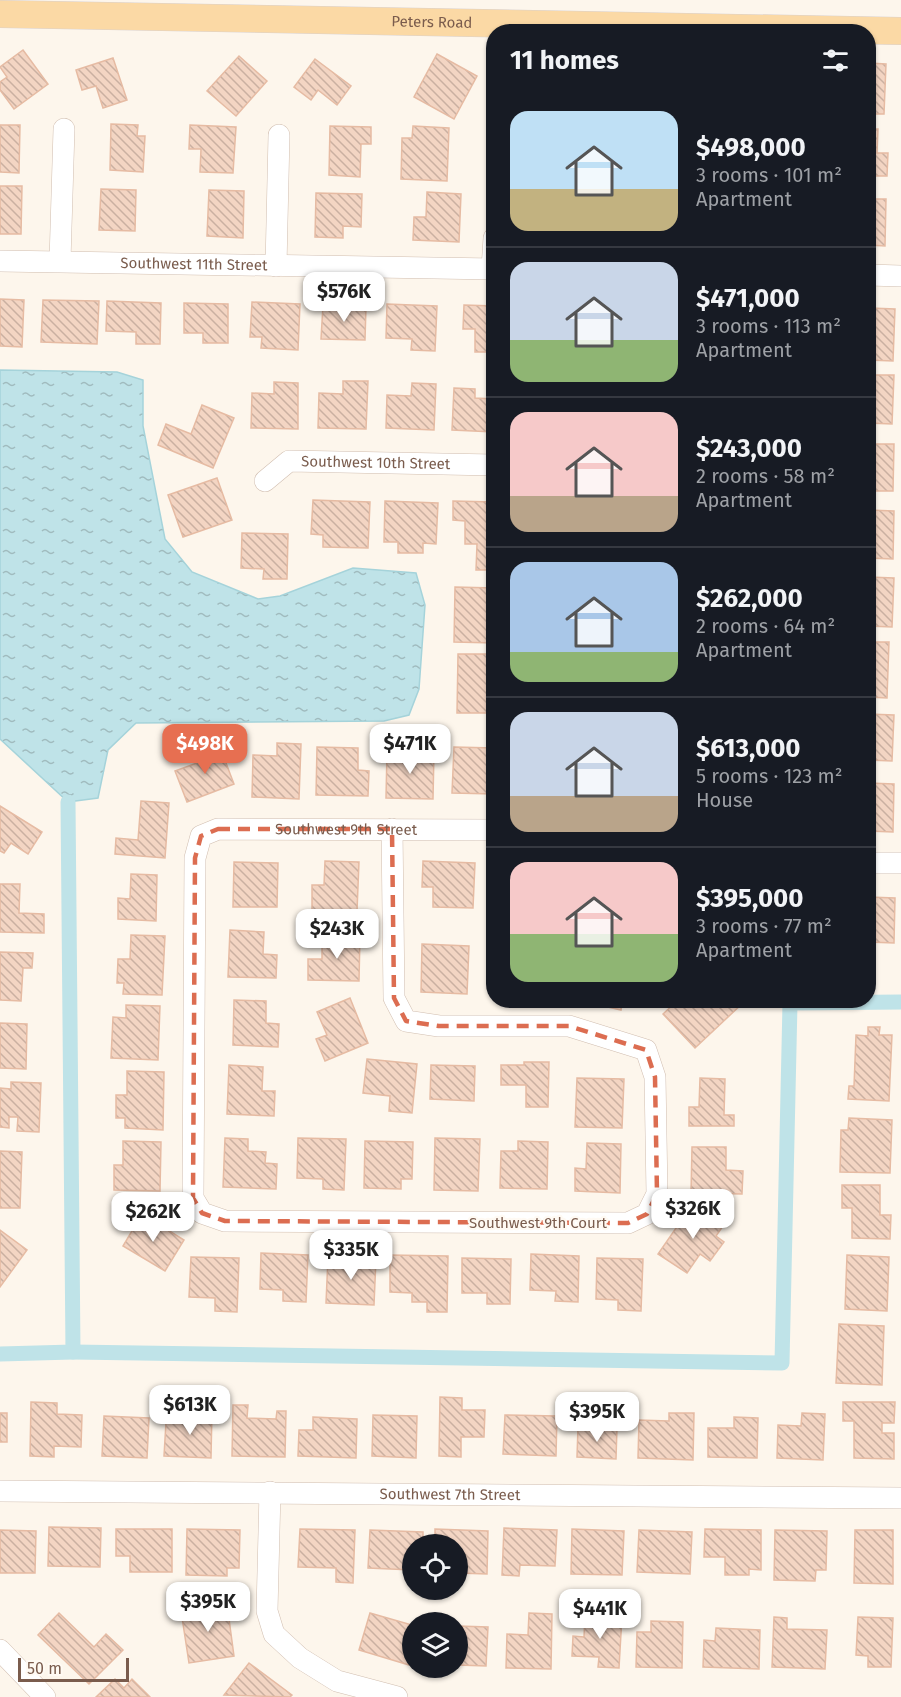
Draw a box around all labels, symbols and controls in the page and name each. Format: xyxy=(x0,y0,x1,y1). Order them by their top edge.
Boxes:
street label: Peters Road xyxy=(391,12,473,32)
icon: filters xyxy=(819,44,852,77)
text: 11 homes xyxy=(510,45,619,76)
text: $498,000 xyxy=(696,132,806,163)
icon: home xyxy=(558,135,630,207)
text: 3 rooms · 101 m² xyxy=(696,163,842,187)
text: Apartment xyxy=(696,187,792,211)
street label: Southwest 11th Street xyxy=(120,254,268,274)
pin: $576K xyxy=(302,272,386,323)
text: $576K xyxy=(317,279,371,303)
text: $471,000 xyxy=(696,283,800,314)
icon: home xyxy=(558,286,630,358)
text: 3 rooms · 113 m² xyxy=(696,314,841,338)
text: Apartment xyxy=(696,338,792,362)
text: $243,000 xyxy=(696,433,802,464)
icon: home xyxy=(558,436,630,508)
street label: Southwest 10th Street xyxy=(301,452,451,473)
text: 2 rooms · 58 m² xyxy=(696,464,835,488)
text: Apartment xyxy=(696,488,792,512)
text: $262,000 xyxy=(696,583,803,614)
icon: home xyxy=(558,586,630,658)
text: 2 rooms · 64 m² xyxy=(696,614,835,638)
text: Apartment xyxy=(696,638,792,662)
pin: $498K xyxy=(163,724,247,775)
pin: $471K xyxy=(368,724,452,775)
text: $498K xyxy=(176,731,234,755)
text: $471K xyxy=(384,731,436,755)
text: $613,000 xyxy=(696,733,801,764)
icon: home xyxy=(558,736,630,808)
text: 5 rooms · 123 m² xyxy=(696,764,842,788)
text: House xyxy=(696,788,753,812)
street label: Southwest 9th Street xyxy=(275,820,418,839)
text: $395,000 xyxy=(696,883,804,914)
icon: home xyxy=(558,886,630,958)
pin: $243K xyxy=(295,909,379,960)
text: 3 rooms · 77 m² xyxy=(696,914,832,938)
text: $243K xyxy=(310,916,364,940)
text: Apartment xyxy=(696,938,792,962)
pin: $326K xyxy=(651,1189,735,1240)
pin: $262K xyxy=(111,1192,195,1243)
text: $326K xyxy=(665,1196,721,1220)
text: $262K xyxy=(125,1199,181,1223)
street label: Southwest 9th Court xyxy=(469,1214,608,1232)
pin: $335K xyxy=(309,1230,393,1281)
text: $335K xyxy=(323,1237,379,1261)
pin: $613K xyxy=(148,1385,232,1436)
text: $613K xyxy=(163,1392,217,1416)
pin: $395K xyxy=(555,1392,639,1443)
text: $395K xyxy=(569,1399,625,1423)
street label: Southwest 7th Street xyxy=(379,1485,521,1504)
map controls xyxy=(402,1534,468,1678)
button: locate xyxy=(402,1534,468,1600)
pin: $395K xyxy=(166,1582,250,1633)
text: $395K xyxy=(180,1589,236,1613)
pin: $441K xyxy=(558,1589,642,1640)
text: $441K xyxy=(573,1596,627,1620)
button: layers xyxy=(402,1612,468,1678)
scale bar xyxy=(18,1655,129,1682)
text: 50 m xyxy=(27,1659,62,1678)

